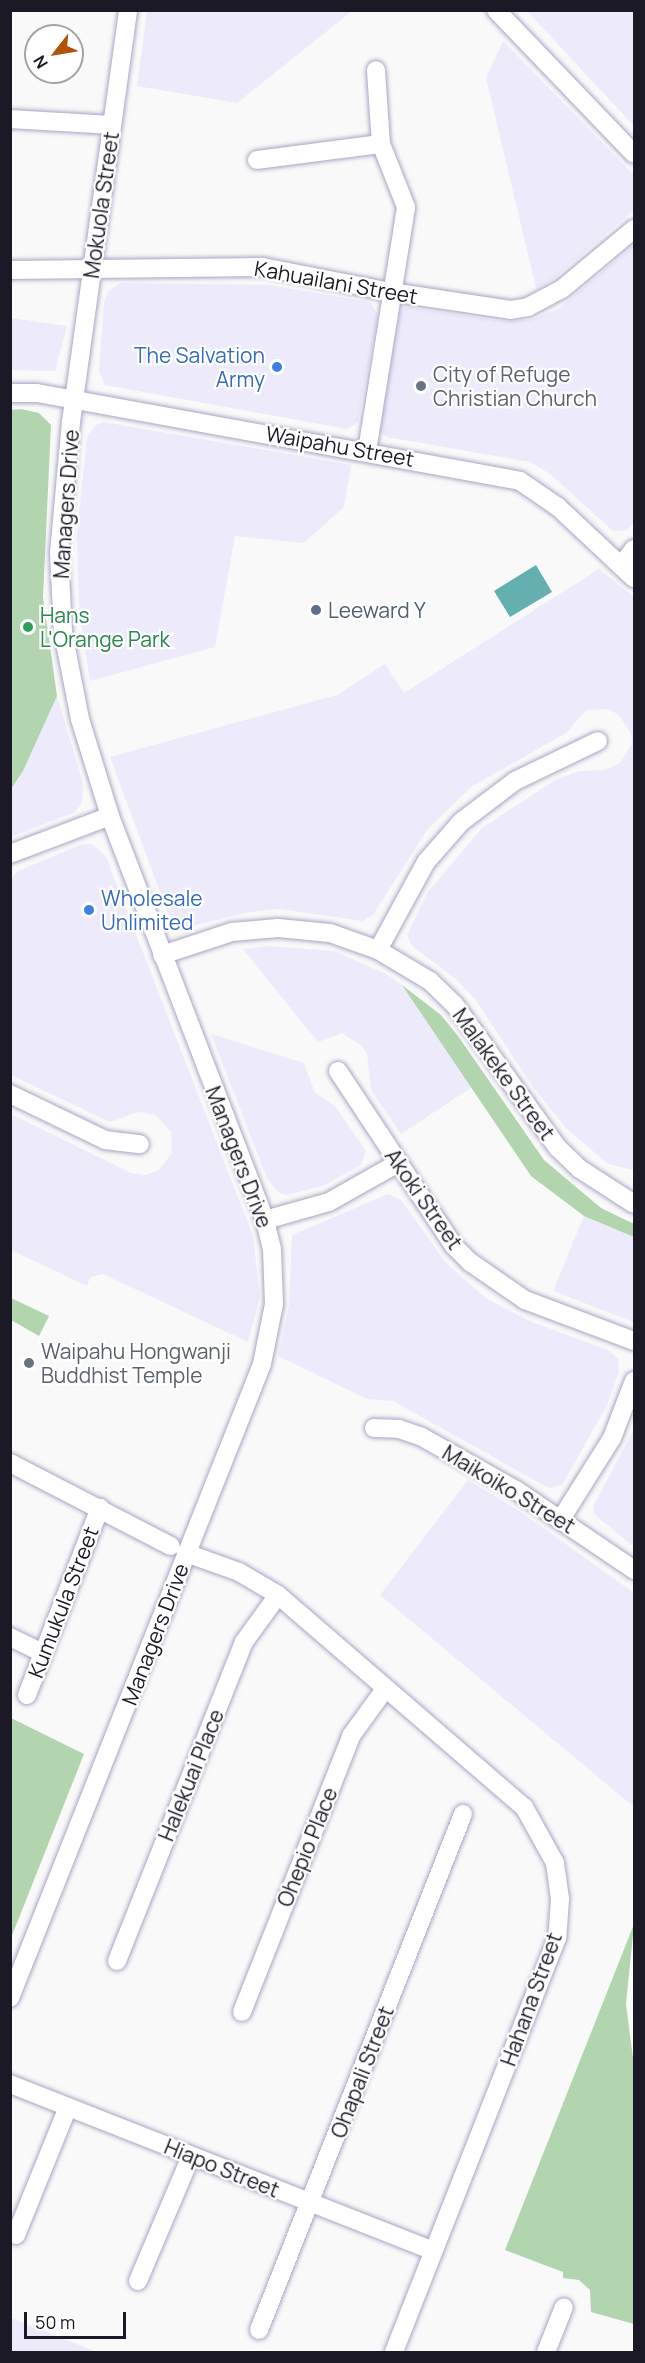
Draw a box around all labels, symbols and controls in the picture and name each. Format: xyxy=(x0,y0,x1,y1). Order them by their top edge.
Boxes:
north arrow xyxy=(24,24,84,84)
text: N xyxy=(28,52,53,73)
street label: Mokuola Street xyxy=(78,130,124,280)
street label: Kahuailani Street xyxy=(252,255,420,309)
place label: The Salvation Army xyxy=(134,342,265,392)
marker: The Salvation Army xyxy=(270,360,284,374)
place label: City of Refuge Christian Church xyxy=(433,361,597,411)
marker: City of Refuge Christian Church xyxy=(414,379,428,393)
street label: Waipahu Street xyxy=(264,421,416,471)
street label: Managers Drive xyxy=(48,428,84,580)
place label: Leeward Y xyxy=(328,597,426,623)
place label: Hans L'Orange Park xyxy=(40,602,170,652)
marker: Leeward Y xyxy=(309,603,323,617)
marker: Hans L'Orange Park xyxy=(21,620,35,634)
place label: Wholesale Unlimited xyxy=(101,885,203,935)
marker: Wholesale Unlimited xyxy=(82,903,96,917)
street label: Malakeke Street xyxy=(448,1003,560,1145)
street label: Managers Drive xyxy=(200,1083,278,1231)
street label: Akoki Street xyxy=(380,1144,468,1254)
place label: Waipahu Hongwanji Buddhist Temple xyxy=(41,1338,231,1388)
marker: Waipahu Hongwanji Buddhist Temple xyxy=(22,1356,36,1370)
street label: Maikoiko Street xyxy=(438,1440,580,1538)
street label: Kumukula Street xyxy=(23,1523,103,1681)
street label: Managers Drive xyxy=(116,1560,194,1708)
street label: Halekuai Place xyxy=(153,1706,229,1844)
street label: Ohepio Place xyxy=(272,1784,342,1910)
street label: Hahana Street xyxy=(495,1929,567,2069)
street label: Ohapali Street xyxy=(325,2003,399,2141)
street label: Hiapo Street xyxy=(161,2134,283,2202)
scale bar xyxy=(27,2300,129,2338)
text: 50 m xyxy=(35,2310,75,2334)

